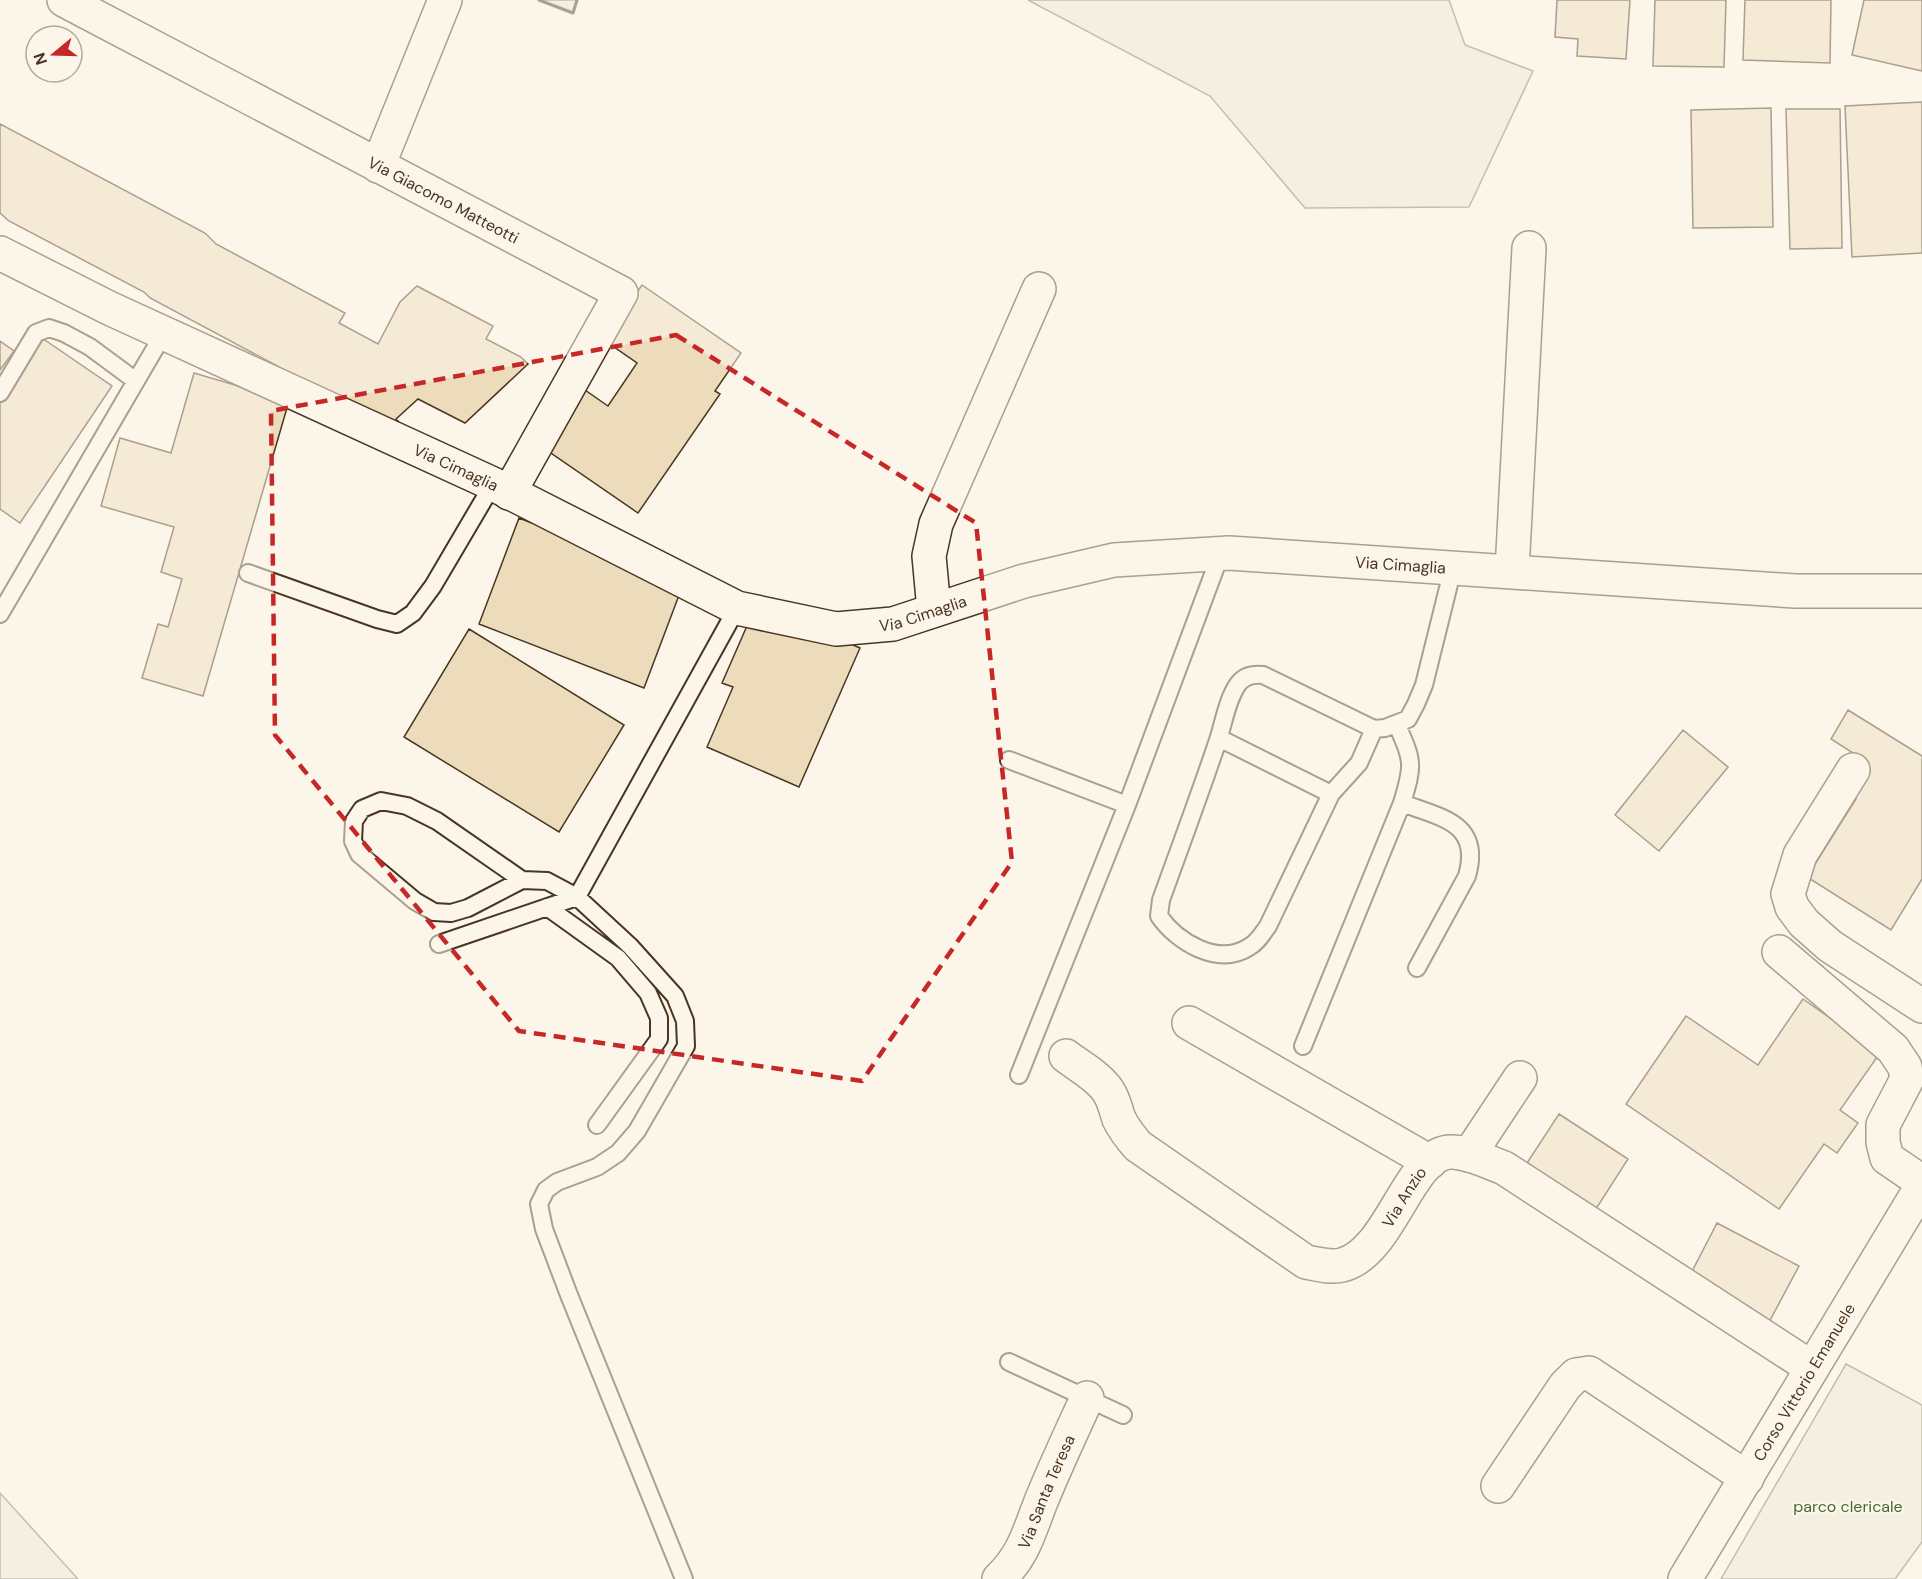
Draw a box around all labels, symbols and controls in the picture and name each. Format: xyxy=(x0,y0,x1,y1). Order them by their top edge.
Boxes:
north arrow xyxy=(24,24,84,84)
text: N xyxy=(28,50,52,68)
street label: Via Giacomo Matteotti xyxy=(364,152,523,249)
street label: Via Cimaglia xyxy=(410,439,502,496)
street label: Via Cimaglia xyxy=(1354,551,1447,579)
street label: Via Cimaglia xyxy=(878,591,969,636)
street label: Via Anzio xyxy=(1377,1162,1431,1232)
street label: Corso Vittorio Emanuele xyxy=(1749,1299,1860,1465)
street label: Via Santa Teresa xyxy=(1013,1431,1080,1553)
park label: parco clericale xyxy=(1793,1496,1903,1517)

